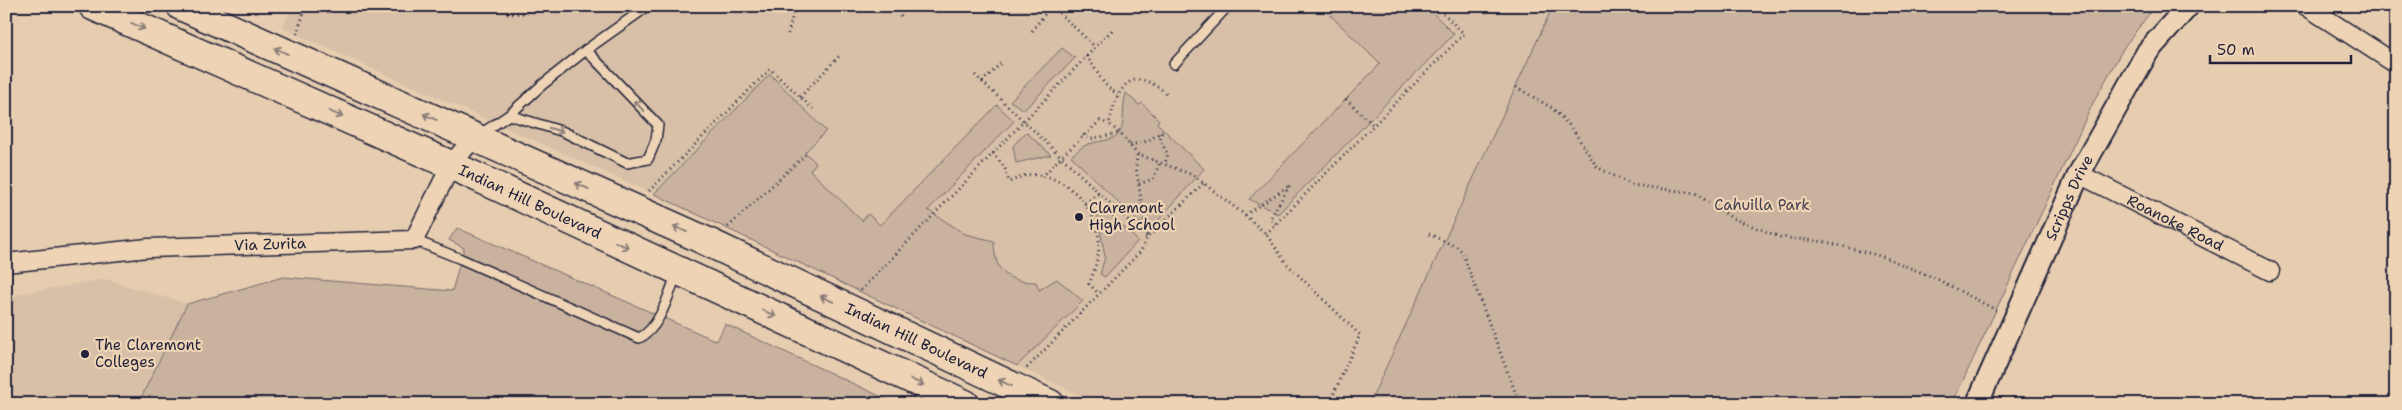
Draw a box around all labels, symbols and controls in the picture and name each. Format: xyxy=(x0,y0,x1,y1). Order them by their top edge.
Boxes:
one-way arrow xyxy=(130,22,145,31)
scale bar xyxy=(2210,32,2351,64)
text: 50 m xyxy=(2217,40,2255,60)
one-way arrow xyxy=(274,46,289,56)
one-way arrow xyxy=(633,100,646,112)
one-way arrow xyxy=(328,109,343,119)
one-way arrow xyxy=(423,112,438,122)
one-way arrow xyxy=(548,126,563,135)
street label: Scripps Drive xyxy=(2041,151,2098,244)
street label: Indian Hill Boulevard xyxy=(455,160,605,244)
one-way arrow xyxy=(575,180,590,190)
street label: Roanoke Road xyxy=(2124,190,2227,256)
park label: Cahuilla Park xyxy=(1714,195,1810,215)
place label: Claremont High School xyxy=(1089,198,1175,235)
marker: Claremont High School xyxy=(1073,211,1085,223)
one-way arrow xyxy=(673,224,688,234)
street label: Via Zurita xyxy=(234,233,307,255)
one-way arrow xyxy=(614,240,629,250)
one-way arrow xyxy=(820,293,835,303)
street label: Indian Hill Boulevard xyxy=(842,298,991,383)
one-way arrow xyxy=(761,309,776,318)
place label: The Claremont Colleges xyxy=(95,335,201,372)
marker: The Claremont Colleges xyxy=(79,348,91,360)
one-way arrow xyxy=(909,377,924,387)
one-way arrow xyxy=(998,378,1013,388)

